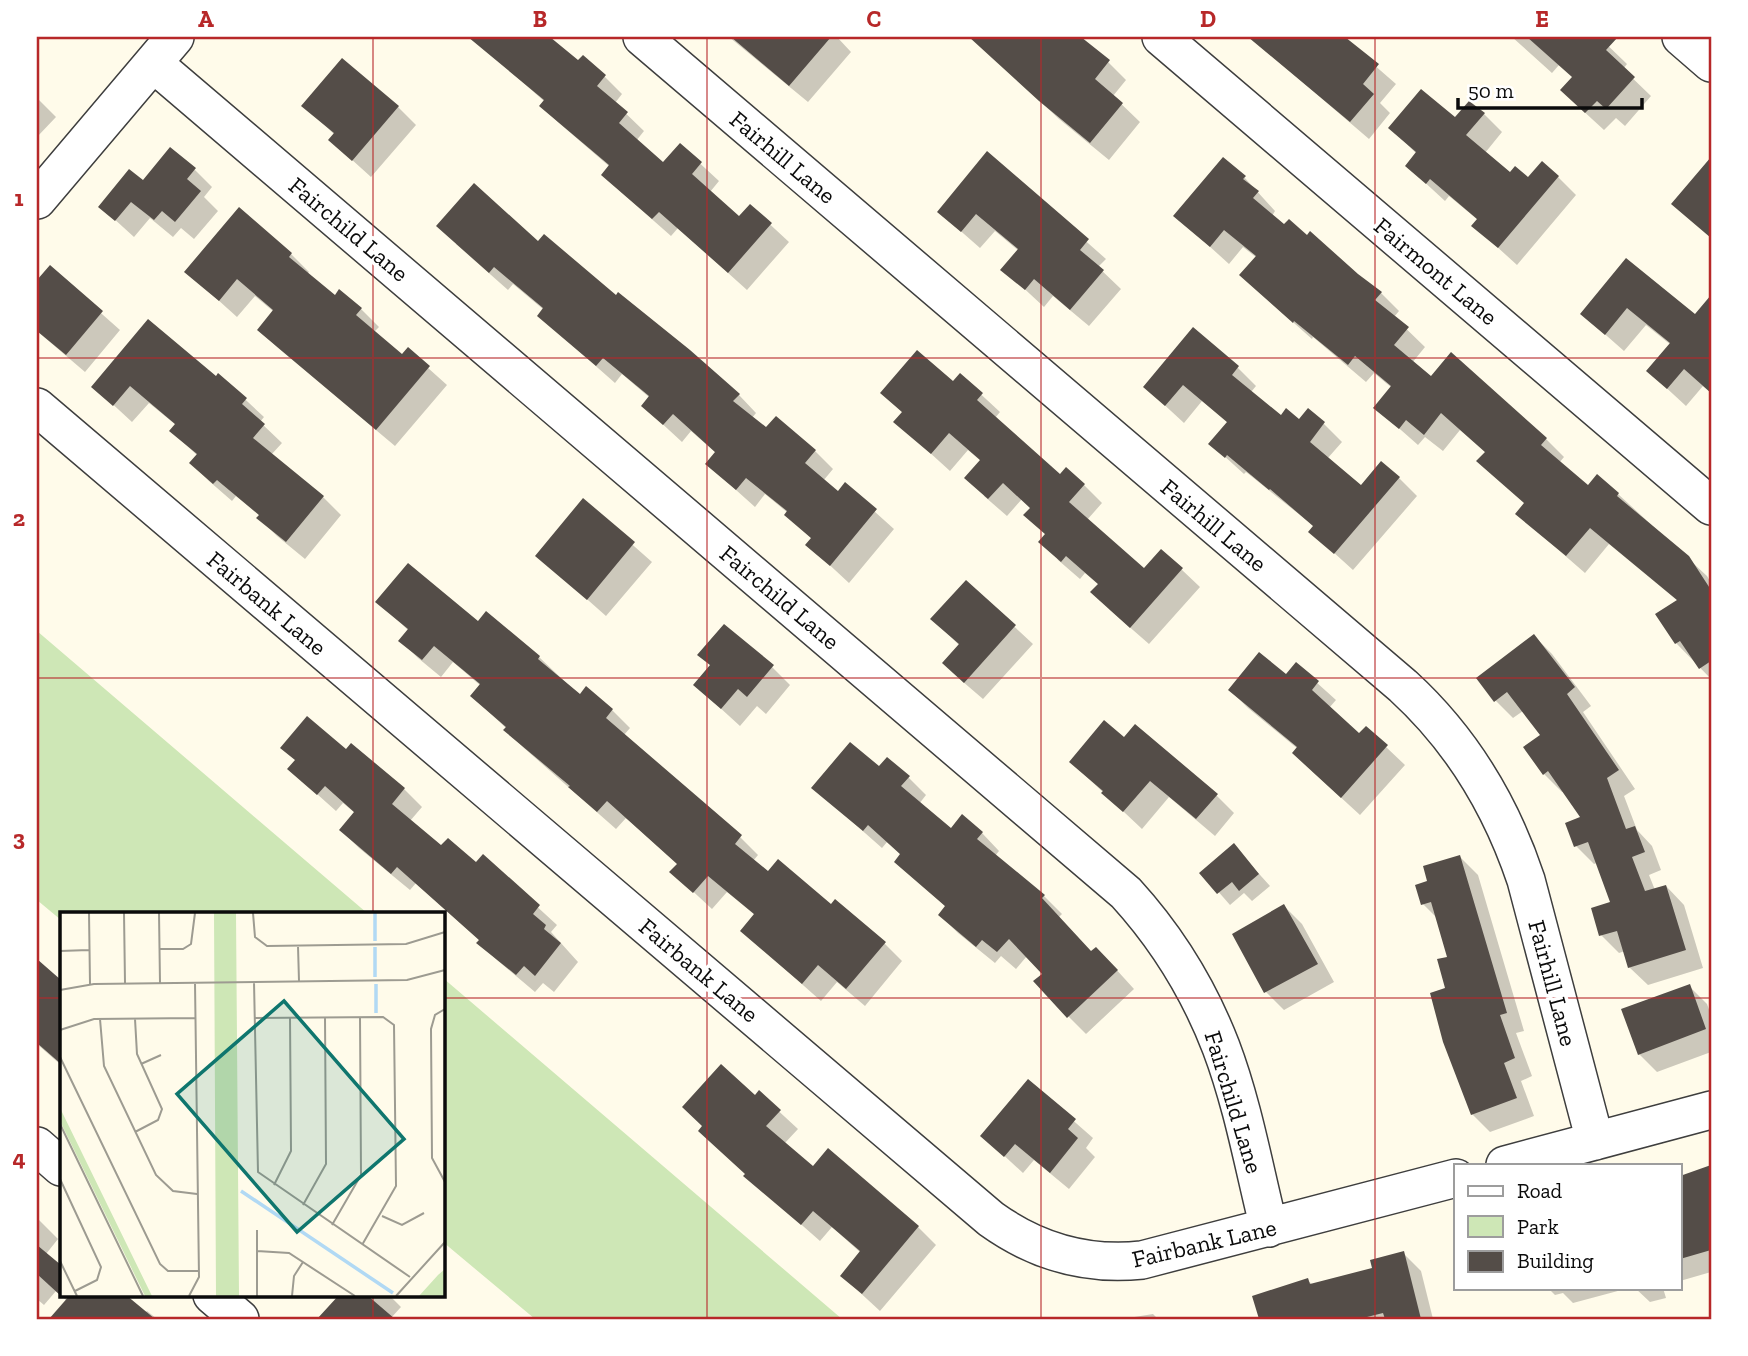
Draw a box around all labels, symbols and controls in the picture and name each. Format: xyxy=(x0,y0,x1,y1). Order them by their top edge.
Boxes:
text: A xyxy=(198,5,214,33)
text: B xyxy=(533,5,547,33)
text: C xyxy=(867,5,881,33)
text: D xyxy=(1200,5,1216,33)
text: E xyxy=(1535,5,1549,33)
scale bar xyxy=(1458,66,1641,110)
text: 50 m xyxy=(1468,78,1514,103)
street label: Fairhill Lane xyxy=(724,104,842,210)
street label: Fairchild Lane xyxy=(283,171,415,287)
text: 1 xyxy=(14,184,24,212)
street label: Fairmont Lane xyxy=(1368,211,1504,331)
street label: Fairhill Lane xyxy=(1155,472,1273,578)
text: 2 xyxy=(13,504,25,532)
street label: Fairchild Lane xyxy=(714,539,846,655)
street label: Fairbank Lane xyxy=(201,545,333,661)
text: 3 xyxy=(13,824,25,852)
inset map xyxy=(60,912,444,1296)
street label: Fairbank Lane xyxy=(633,912,765,1028)
street label: Fairhill Lane xyxy=(1522,917,1584,1049)
street label: Fairchild Lane xyxy=(1199,1027,1269,1177)
text: 4 xyxy=(12,1144,26,1172)
legend xyxy=(1454,1164,1682,1290)
text: Road xyxy=(1517,1178,1563,1203)
street label: Fairbank Lane xyxy=(1129,1212,1279,1274)
text: Park xyxy=(1517,1214,1559,1239)
text: Building xyxy=(1517,1248,1594,1273)

